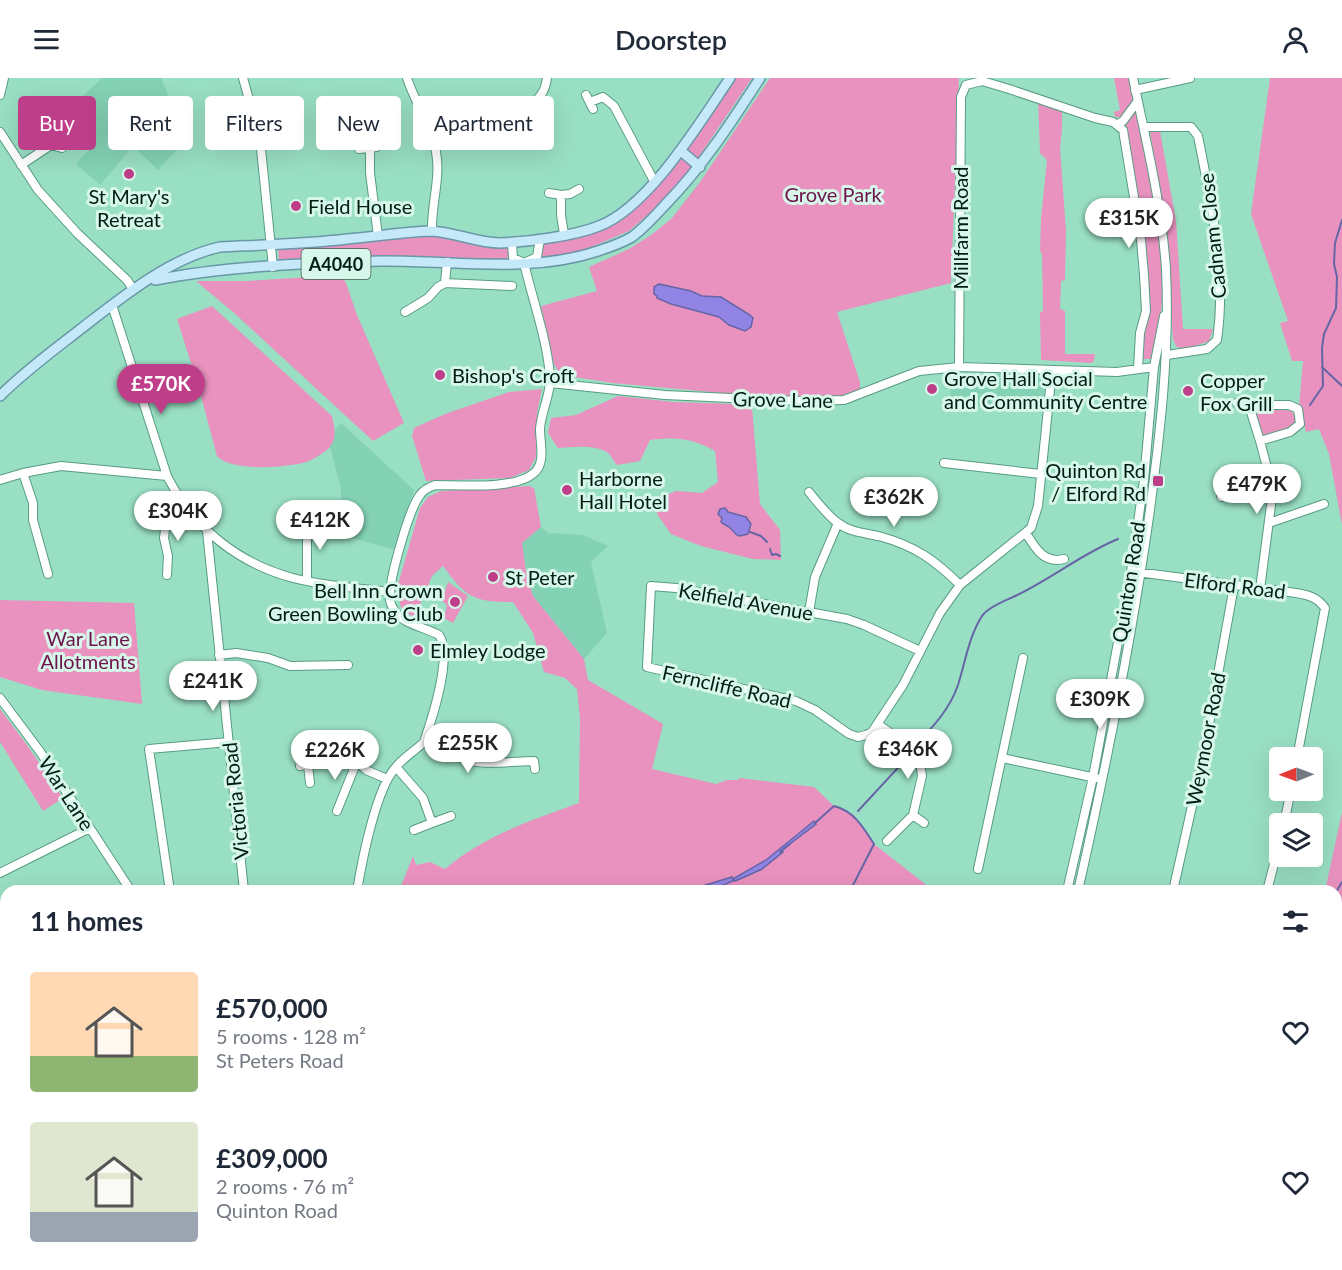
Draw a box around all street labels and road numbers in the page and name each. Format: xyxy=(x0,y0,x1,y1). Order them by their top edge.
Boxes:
street label: Millfarm Road xyxy=(948,167,972,289)
street label: Cadnam Close xyxy=(1193,172,1231,300)
road number: A4040 xyxy=(302,249,370,279)
street label: Grove Lane xyxy=(733,386,833,412)
street label: Quinton Road xyxy=(1107,520,1149,644)
street label: Elford Road xyxy=(1183,567,1287,603)
street label: Kelfield Avenue xyxy=(677,577,815,625)
street label: Ferncliffe Road xyxy=(660,660,794,712)
street label: Weymoor Road xyxy=(1180,670,1230,808)
street label: Victoria Road xyxy=(217,741,253,861)
street label: War Lane xyxy=(34,751,100,835)

